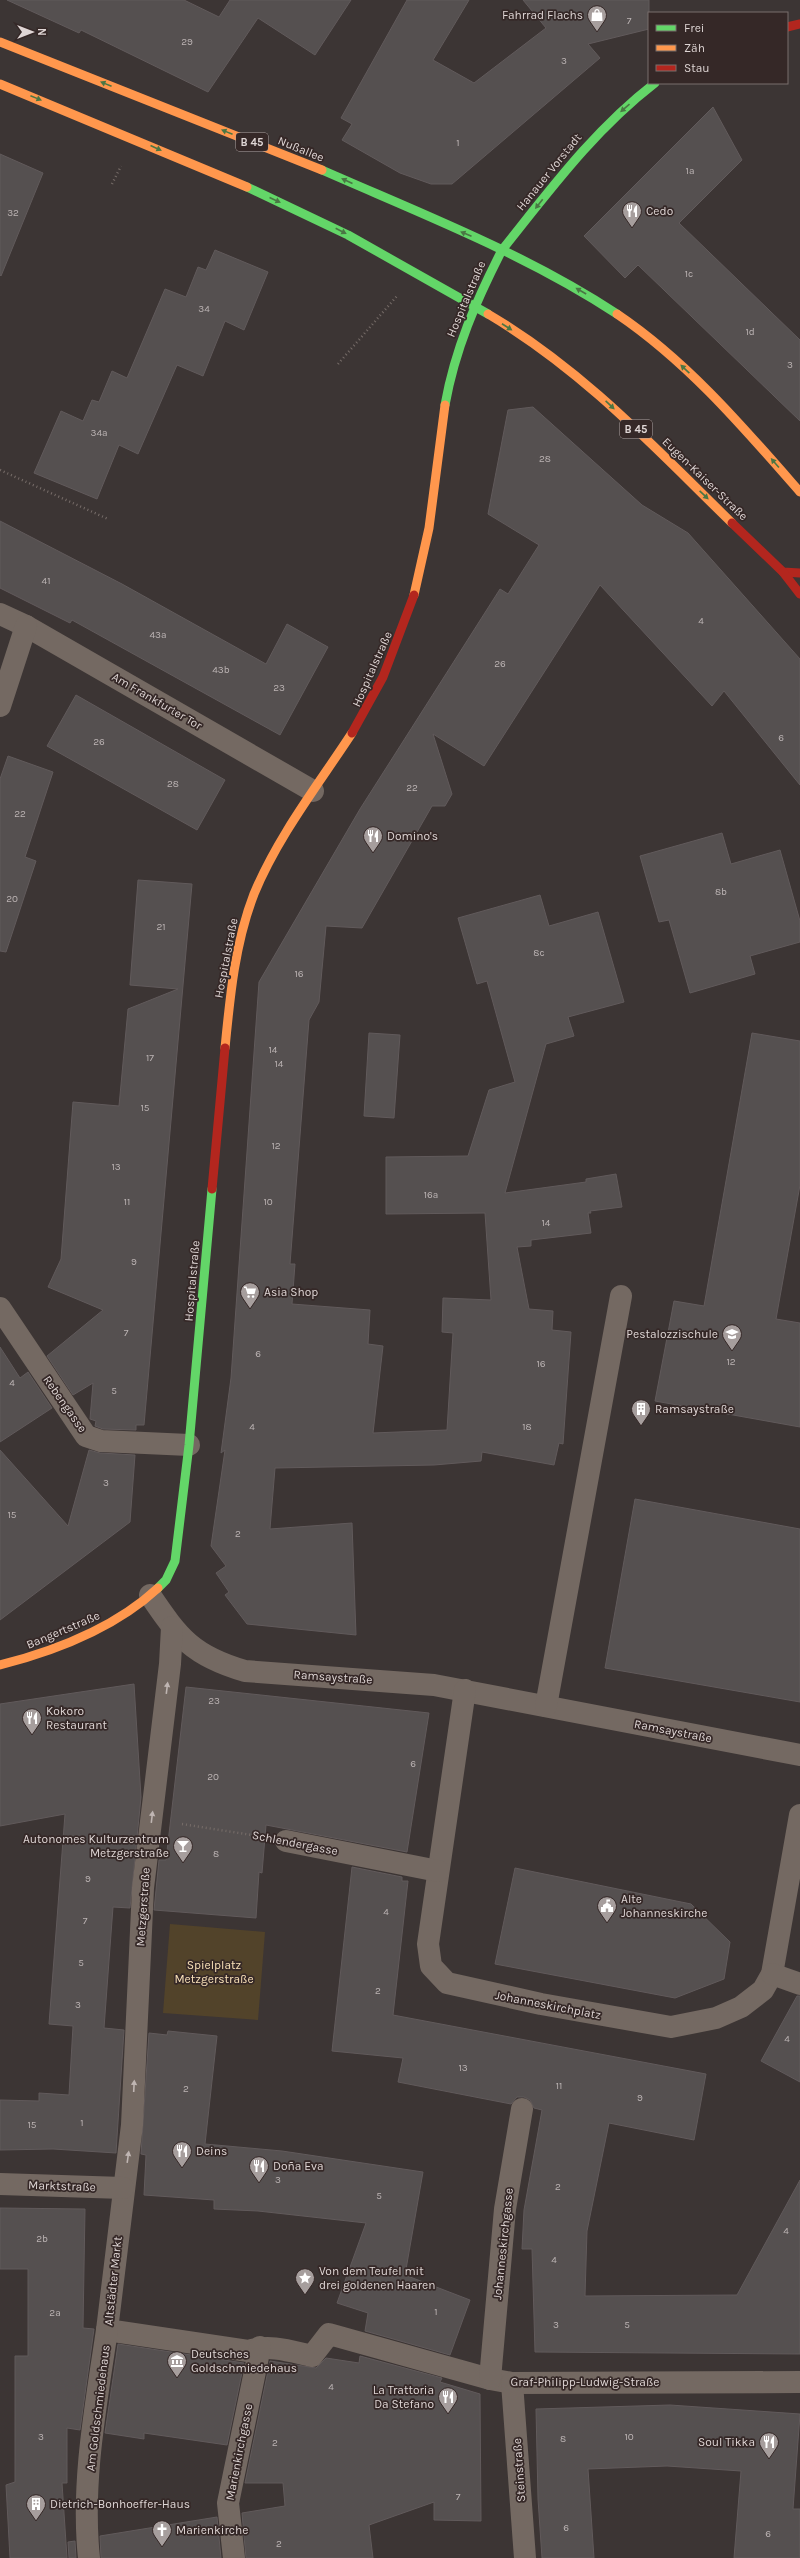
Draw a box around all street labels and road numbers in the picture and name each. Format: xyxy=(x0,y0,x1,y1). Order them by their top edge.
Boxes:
street label: Hanauer Vorstadt xyxy=(514,130,585,213)
road number: B 45 xyxy=(236,133,268,151)
street label: Nußallee xyxy=(276,133,326,165)
street label: Hospitalstraße xyxy=(444,259,488,339)
road number: B 45 xyxy=(620,420,652,438)
street label: Eugen-Kaiser-Straße xyxy=(659,435,751,523)
street label: Hospitalstraße xyxy=(349,629,395,709)
street label: Am Frankfurter Tor xyxy=(110,670,205,733)
street label: Hospitalstraße xyxy=(211,917,241,999)
street label: Hospitalstraße xyxy=(181,1240,203,1322)
street label: Rebengasse xyxy=(40,1373,90,1435)
street label: Bangertstraße xyxy=(24,1608,102,1652)
street label: Ramsaystraße xyxy=(293,1667,373,1687)
street label: Ramsaystraße xyxy=(633,1717,713,1745)
street label: Schlendergasse xyxy=(251,1828,339,1858)
street label: Metzgerstraße xyxy=(133,1867,153,1947)
street label: Johanneskirchplatz xyxy=(494,1988,602,2022)
street label: Marktstraße xyxy=(28,2178,96,2194)
street label: Johanneskirchgasse xyxy=(490,2187,516,2301)
street label: Altstädter Markt xyxy=(101,2235,125,2326)
street label: Am Goldschmiedehaus xyxy=(83,2344,113,2472)
street label: Graf-Philipp-Ludwig-Straße xyxy=(511,2375,660,2389)
street label: Marienkirchgasse xyxy=(223,2402,255,2502)
street label: Steinstraße xyxy=(510,2438,528,2502)

